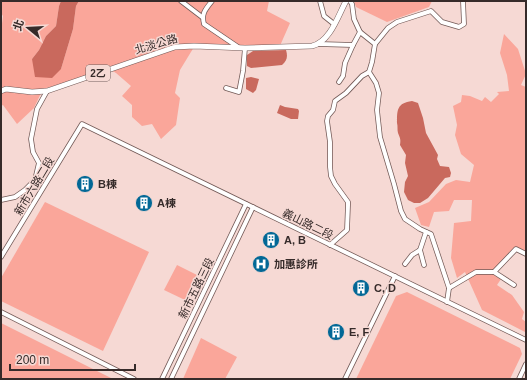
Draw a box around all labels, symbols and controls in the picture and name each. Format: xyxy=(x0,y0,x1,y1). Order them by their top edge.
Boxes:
north arrow xyxy=(8,8,48,48)
text: 北 xyxy=(11,18,26,32)
street label: 北淡公路 xyxy=(133,32,179,56)
road number: 2乙 xyxy=(86,65,110,81)
street label: 新市六路二段 xyxy=(12,155,56,217)
building icon: B棟 xyxy=(75,174,95,194)
place label: B棟 xyxy=(98,178,117,190)
building icon: A棟 xyxy=(134,193,154,213)
place label: A棟 xyxy=(157,197,176,209)
street label: 義山路二段 xyxy=(281,207,335,241)
building icon: A, B xyxy=(261,230,281,250)
place label: A, B xyxy=(284,234,306,246)
hospital icon: 加惠診所 xyxy=(251,254,271,274)
street label: 新市五路三段 xyxy=(176,256,216,320)
place label: 加惠診所 xyxy=(274,258,318,270)
building icon: C, D xyxy=(351,278,371,298)
place label: C, D xyxy=(374,282,396,294)
building icon: E, F xyxy=(326,322,346,342)
place label: E, F xyxy=(349,326,369,338)
scale bar xyxy=(10,346,135,372)
text: 200 m xyxy=(16,353,49,367)

